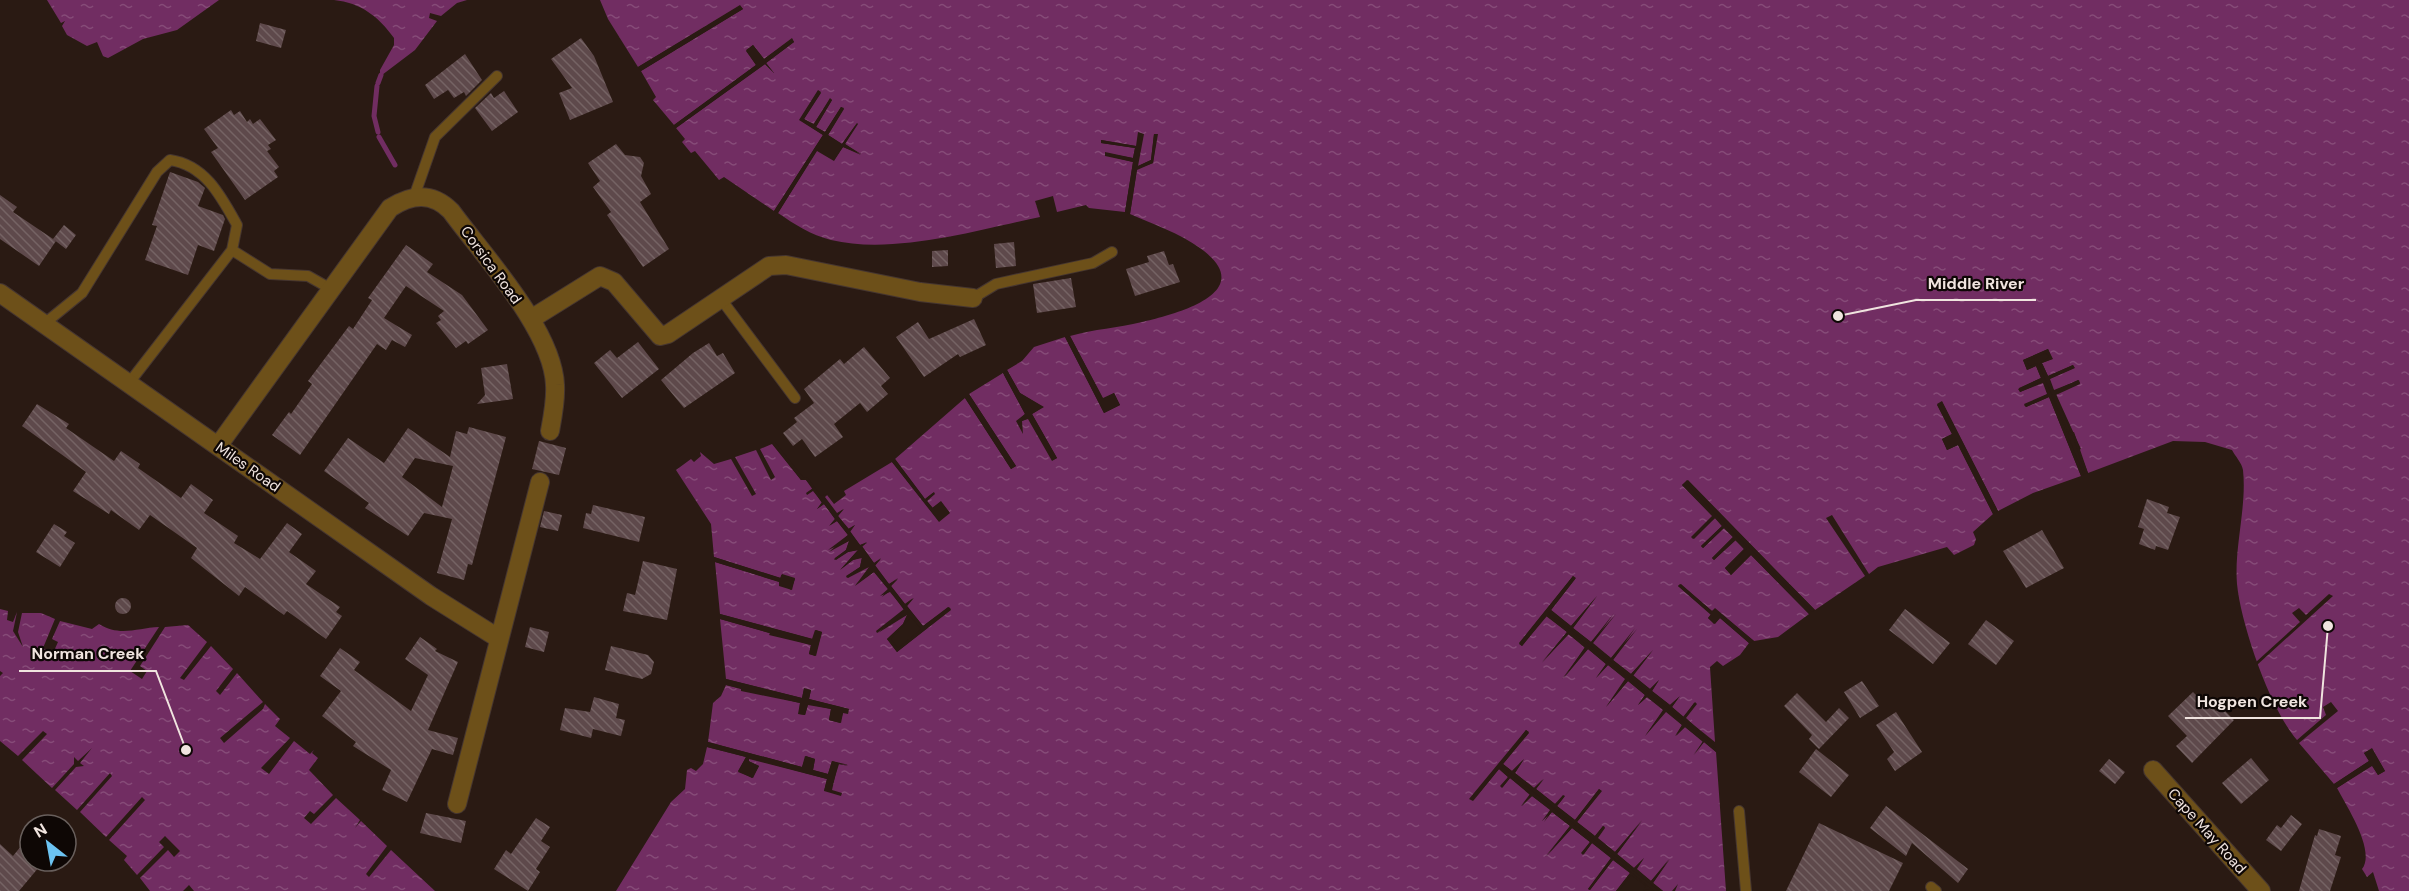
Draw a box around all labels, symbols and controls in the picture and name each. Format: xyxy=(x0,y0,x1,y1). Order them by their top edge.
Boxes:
street label: Corsica Road xyxy=(456,222,526,308)
callout: Middle River xyxy=(1916,266,2036,300)
text: Middle River xyxy=(1928,273,2025,294)
street label: Miles Road xyxy=(212,437,284,497)
callout: Norman Creek xyxy=(19,637,156,671)
text: Norman Creek xyxy=(32,643,145,664)
callout: Hogpen Creek xyxy=(2185,684,2320,718)
text: Hogpen Creek xyxy=(2197,691,2308,712)
street label: Cape May Road xyxy=(2163,784,2251,878)
north arrow xyxy=(18,813,78,873)
text: N xyxy=(30,819,51,843)

